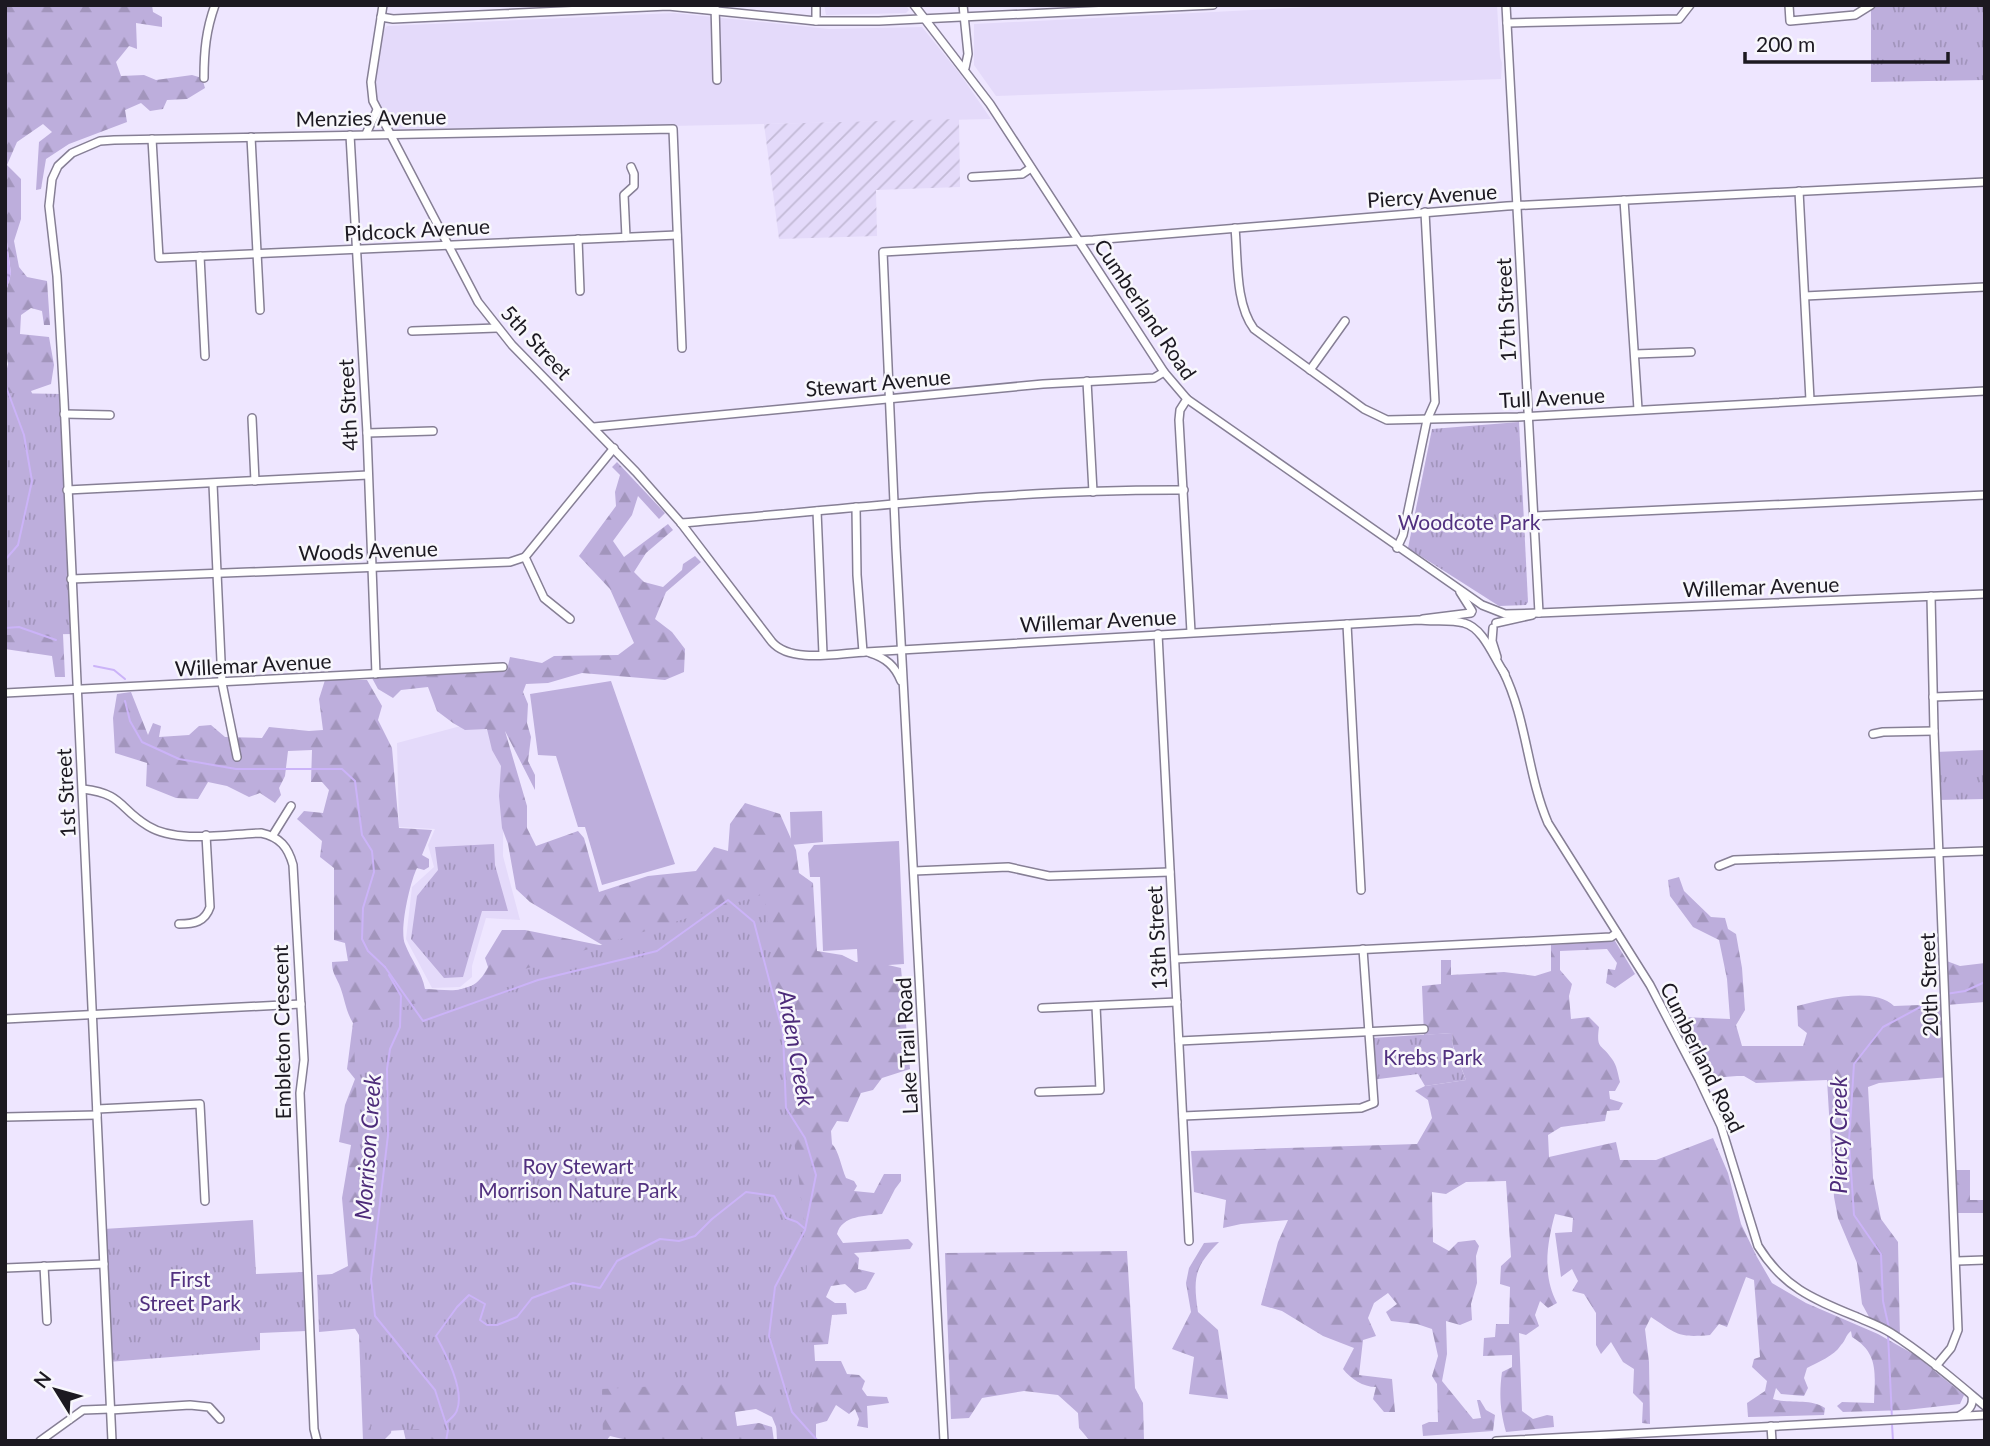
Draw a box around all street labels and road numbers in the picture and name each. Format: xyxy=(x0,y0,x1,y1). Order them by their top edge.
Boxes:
street label: Menzies Avenue xyxy=(295,103,447,131)
street label: Piercy Avenue xyxy=(1366,178,1498,212)
street label: Pidcock Avenue xyxy=(343,213,491,245)
street label: Cumberland Road xyxy=(1090,234,1202,384)
street label: 17th Street xyxy=(1490,257,1520,363)
street label: 5th Street xyxy=(496,300,578,385)
street label: 4th Street xyxy=(332,358,362,452)
street label: Stewart Avenue xyxy=(804,363,952,401)
street label: Tull Avenue xyxy=(1498,382,1606,412)
street label: Woods Avenue xyxy=(298,535,438,565)
street label: Willemar Avenue xyxy=(1682,571,1840,601)
street label: Willemar Avenue xyxy=(1019,603,1177,637)
street label: Willemar Avenue xyxy=(174,647,332,681)
street label: 1st Street xyxy=(50,747,80,838)
street label: 13th Street xyxy=(1141,885,1171,991)
street label: 20th Street xyxy=(1914,932,1942,1038)
street label: Embleton Crescent xyxy=(267,944,295,1120)
street label: Lake Trail Road xyxy=(890,977,922,1115)
street label: Cumberland Road xyxy=(1656,978,1750,1136)

